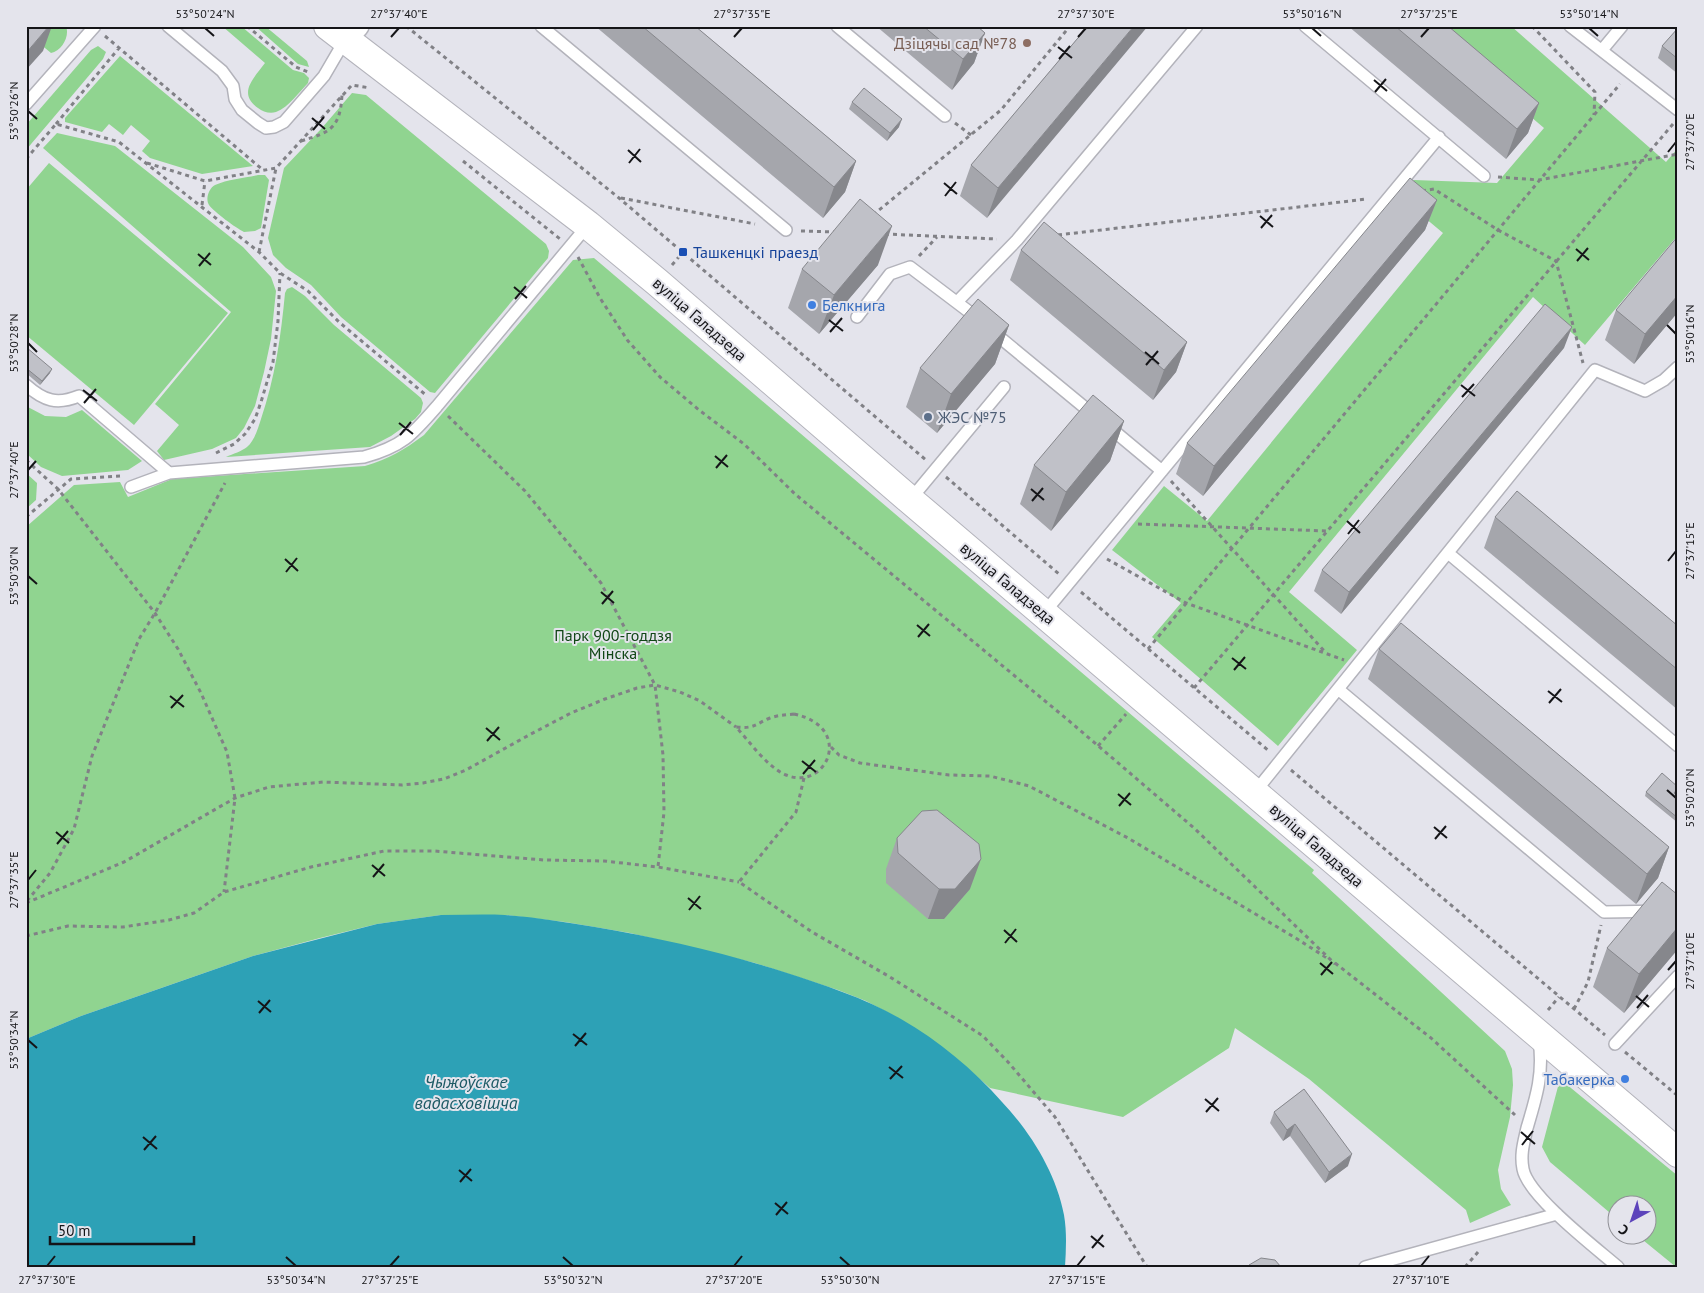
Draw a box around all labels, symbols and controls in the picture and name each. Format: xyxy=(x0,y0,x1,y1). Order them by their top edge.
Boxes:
text: 53°50'24"N xyxy=(175,6,235,21)
text: 27°37'40"E xyxy=(370,6,428,21)
text: 27°37'35"E xyxy=(713,6,771,21)
text: 27°37'30"E xyxy=(1057,6,1115,21)
text: 53°50'16"N xyxy=(1282,6,1342,21)
text: 27°37'25"E xyxy=(1400,6,1458,21)
text: 53°50'14"N xyxy=(1559,6,1619,21)
place label: Дзіцячы сад №78 xyxy=(894,33,1017,53)
marker: Дзіцячы сад №78 xyxy=(1021,37,1033,49)
text: 53°50'26"N xyxy=(6,81,21,141)
text: 27°37'20"E xyxy=(1682,113,1697,171)
place label: Ташкенцкі праезд xyxy=(693,242,818,262)
marker: Ташкенцкі праезд xyxy=(677,246,689,258)
street label: вуліца Галадзеда xyxy=(649,273,751,365)
place label: Белкнига xyxy=(822,295,886,315)
marker: Белкнига xyxy=(806,299,818,311)
text: 53°50'16"N xyxy=(1682,304,1697,364)
text: 53°50'28"N xyxy=(6,313,21,373)
place label: ЖЭС №75 xyxy=(937,407,1007,427)
marker: ЖЭС №75 xyxy=(922,411,934,423)
text: 27°37'40"E xyxy=(6,441,21,499)
text: 27°37'15"E xyxy=(1682,522,1697,580)
street label: вуліца Галадзеда xyxy=(956,537,1060,629)
text: 53°50'30"N xyxy=(6,546,21,606)
park label: Парк 900-годдзя Мінска xyxy=(554,625,672,663)
text: 53°50'20"N xyxy=(1682,768,1697,828)
street label: вуліца Галадзеда xyxy=(1266,799,1368,891)
text: 27°37'35"E xyxy=(6,851,21,909)
text: 27°37'10"E xyxy=(1682,932,1697,990)
text: 53°50'34"N xyxy=(6,1010,21,1070)
place label: Табакерка xyxy=(1544,1069,1615,1089)
water label: Чыжоўскае вадасховішча xyxy=(415,1070,518,1114)
marker: Табакерка xyxy=(1619,1073,1631,1085)
north arrow xyxy=(1606,1196,1656,1246)
scale bar xyxy=(50,1213,194,1245)
text: С xyxy=(1615,1220,1632,1239)
text: 50 m xyxy=(58,1221,91,1240)
text: 27°37'30"E xyxy=(18,1272,76,1287)
text: 53°50'34"N xyxy=(266,1272,326,1287)
text: 27°37'25"E xyxy=(361,1272,419,1287)
text: 53°50'32"N xyxy=(543,1272,603,1287)
text: 27°37'20"E xyxy=(705,1272,763,1287)
text: 53°50'30"N xyxy=(820,1272,880,1287)
text: 27°37'15"E xyxy=(1048,1272,1106,1287)
text: 27°37'10"E xyxy=(1392,1272,1450,1287)

